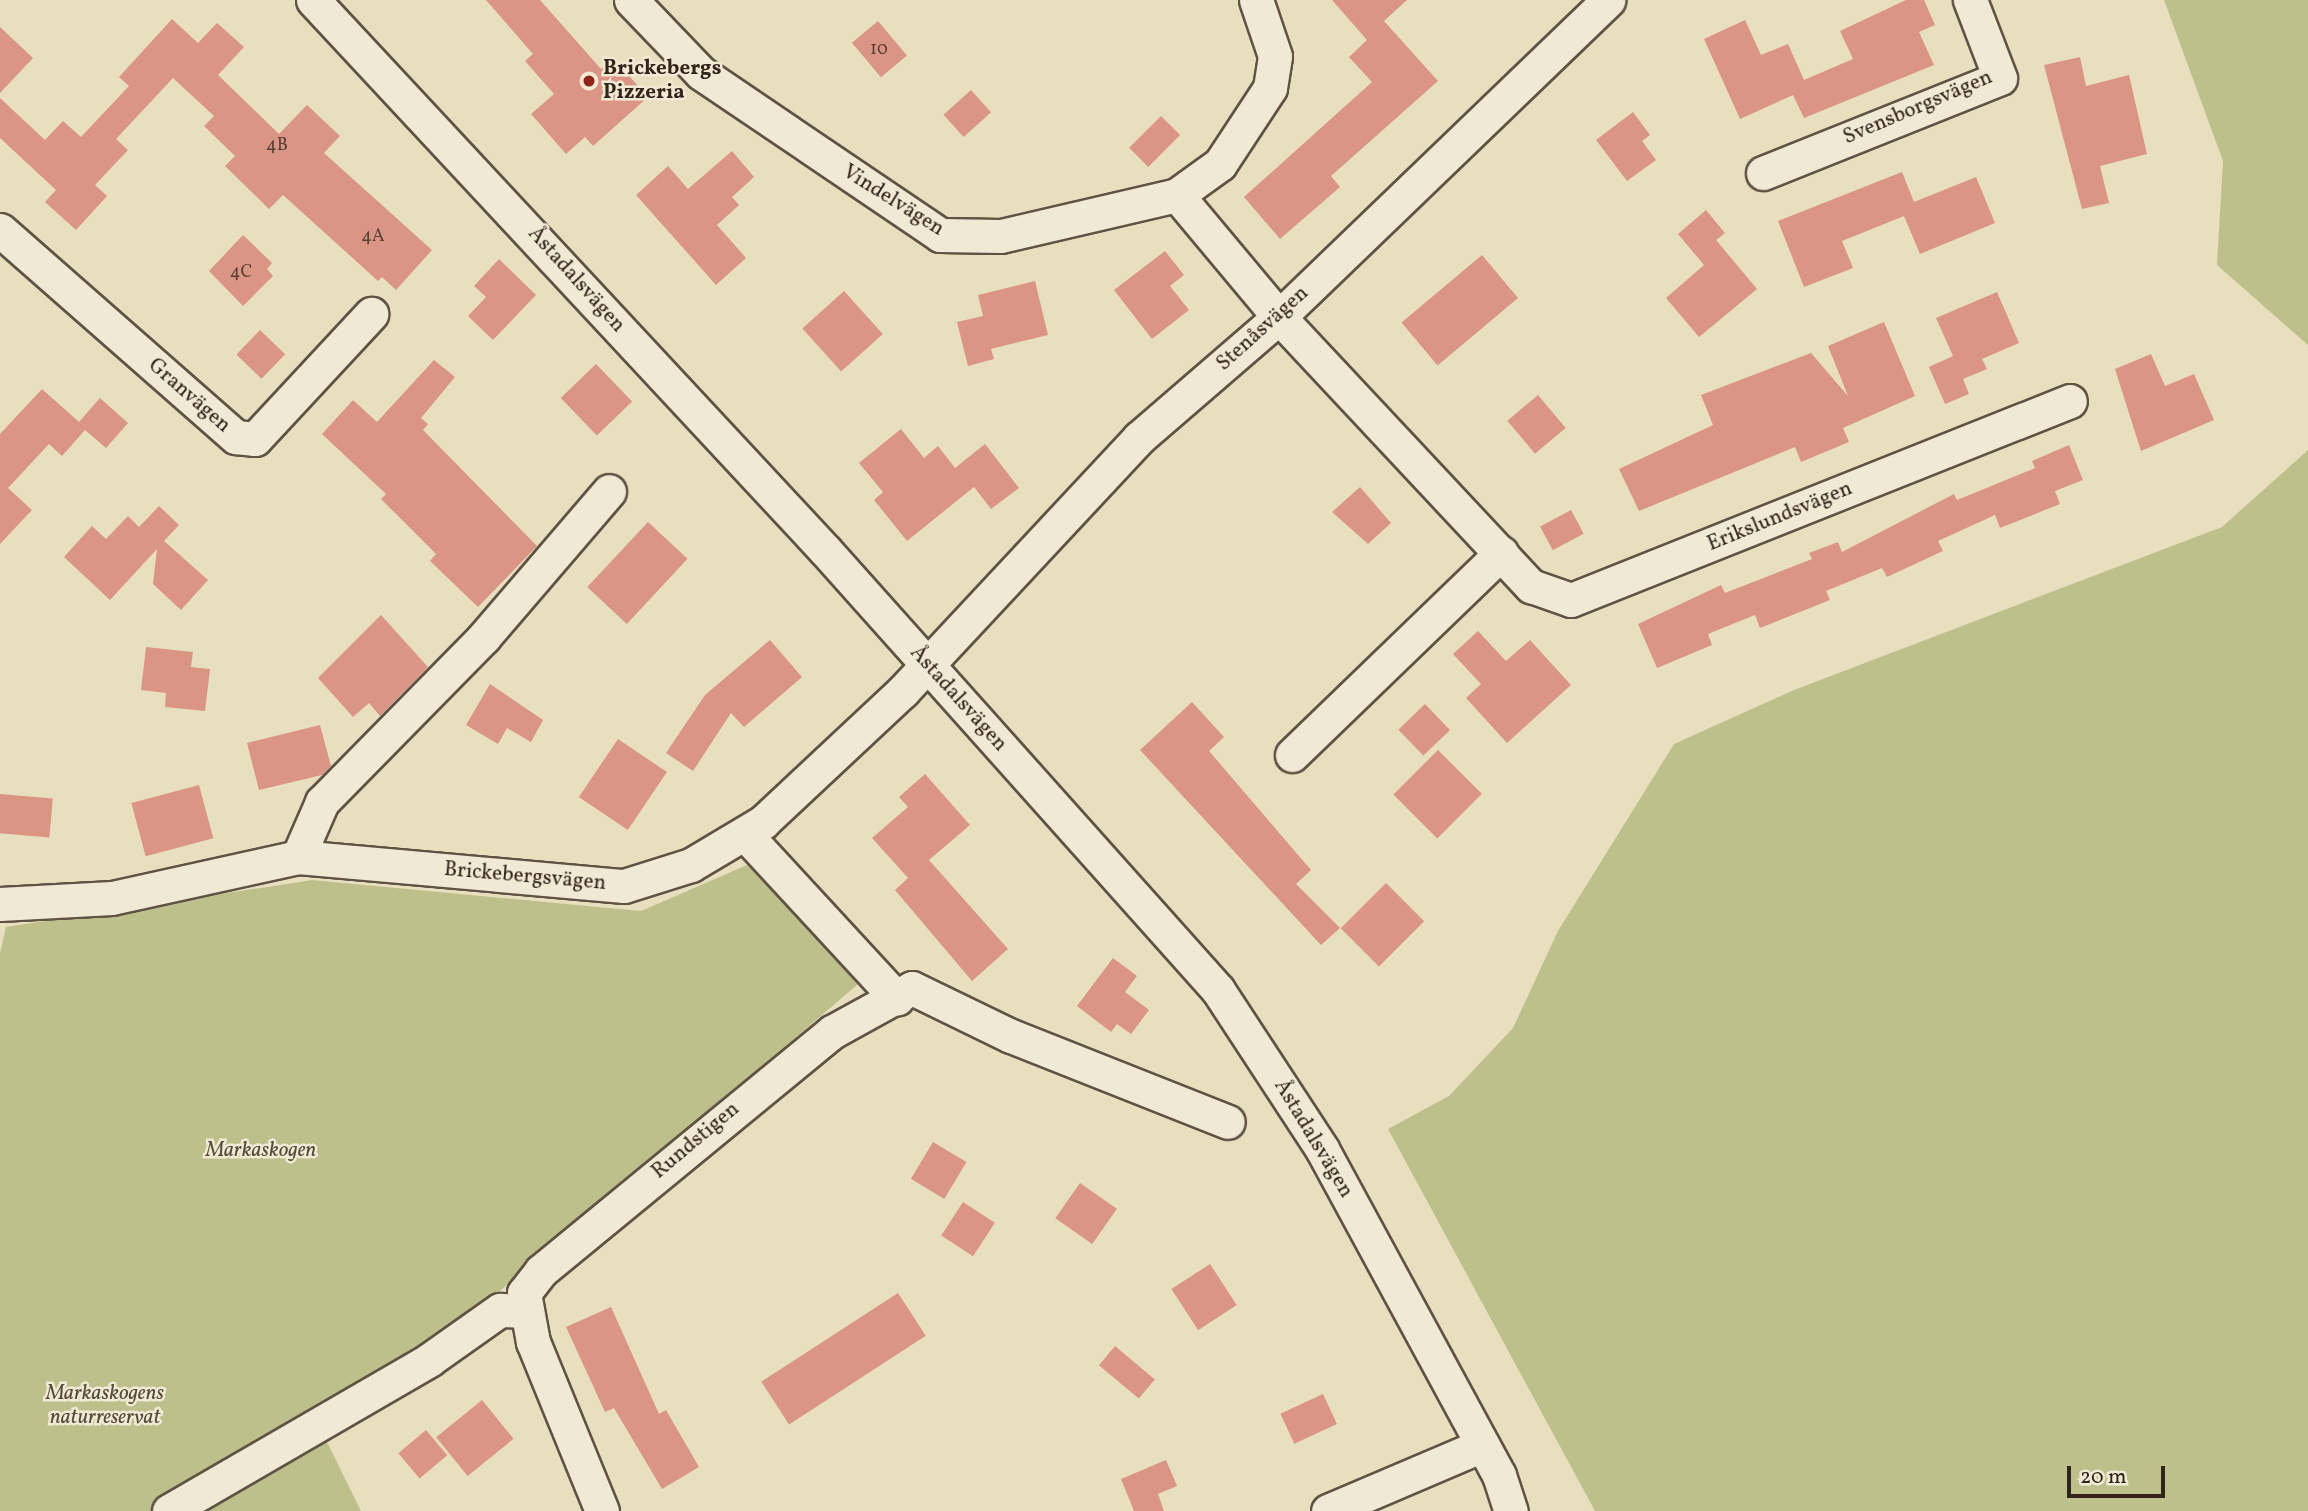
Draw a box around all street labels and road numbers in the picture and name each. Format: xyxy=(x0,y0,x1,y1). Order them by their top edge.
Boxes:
street label: Svensborgsvägen xyxy=(1840,65,1996,151)
street label: Vindelvägen xyxy=(838,160,948,242)
street label: Åstadalsvägen xyxy=(522,222,630,338)
street label: Stenåsvägen xyxy=(1212,281,1314,377)
street label: Granvägen xyxy=(143,353,235,439)
street label: Erikslundsvägen xyxy=(1704,476,1856,558)
street label: Åstadalsvägen xyxy=(904,641,1012,757)
street label: Brickebergsvägen xyxy=(443,857,607,897)
street label: Åstadalsvägen xyxy=(1268,1075,1358,1203)
street label: Rundstigen xyxy=(647,1097,745,1185)

